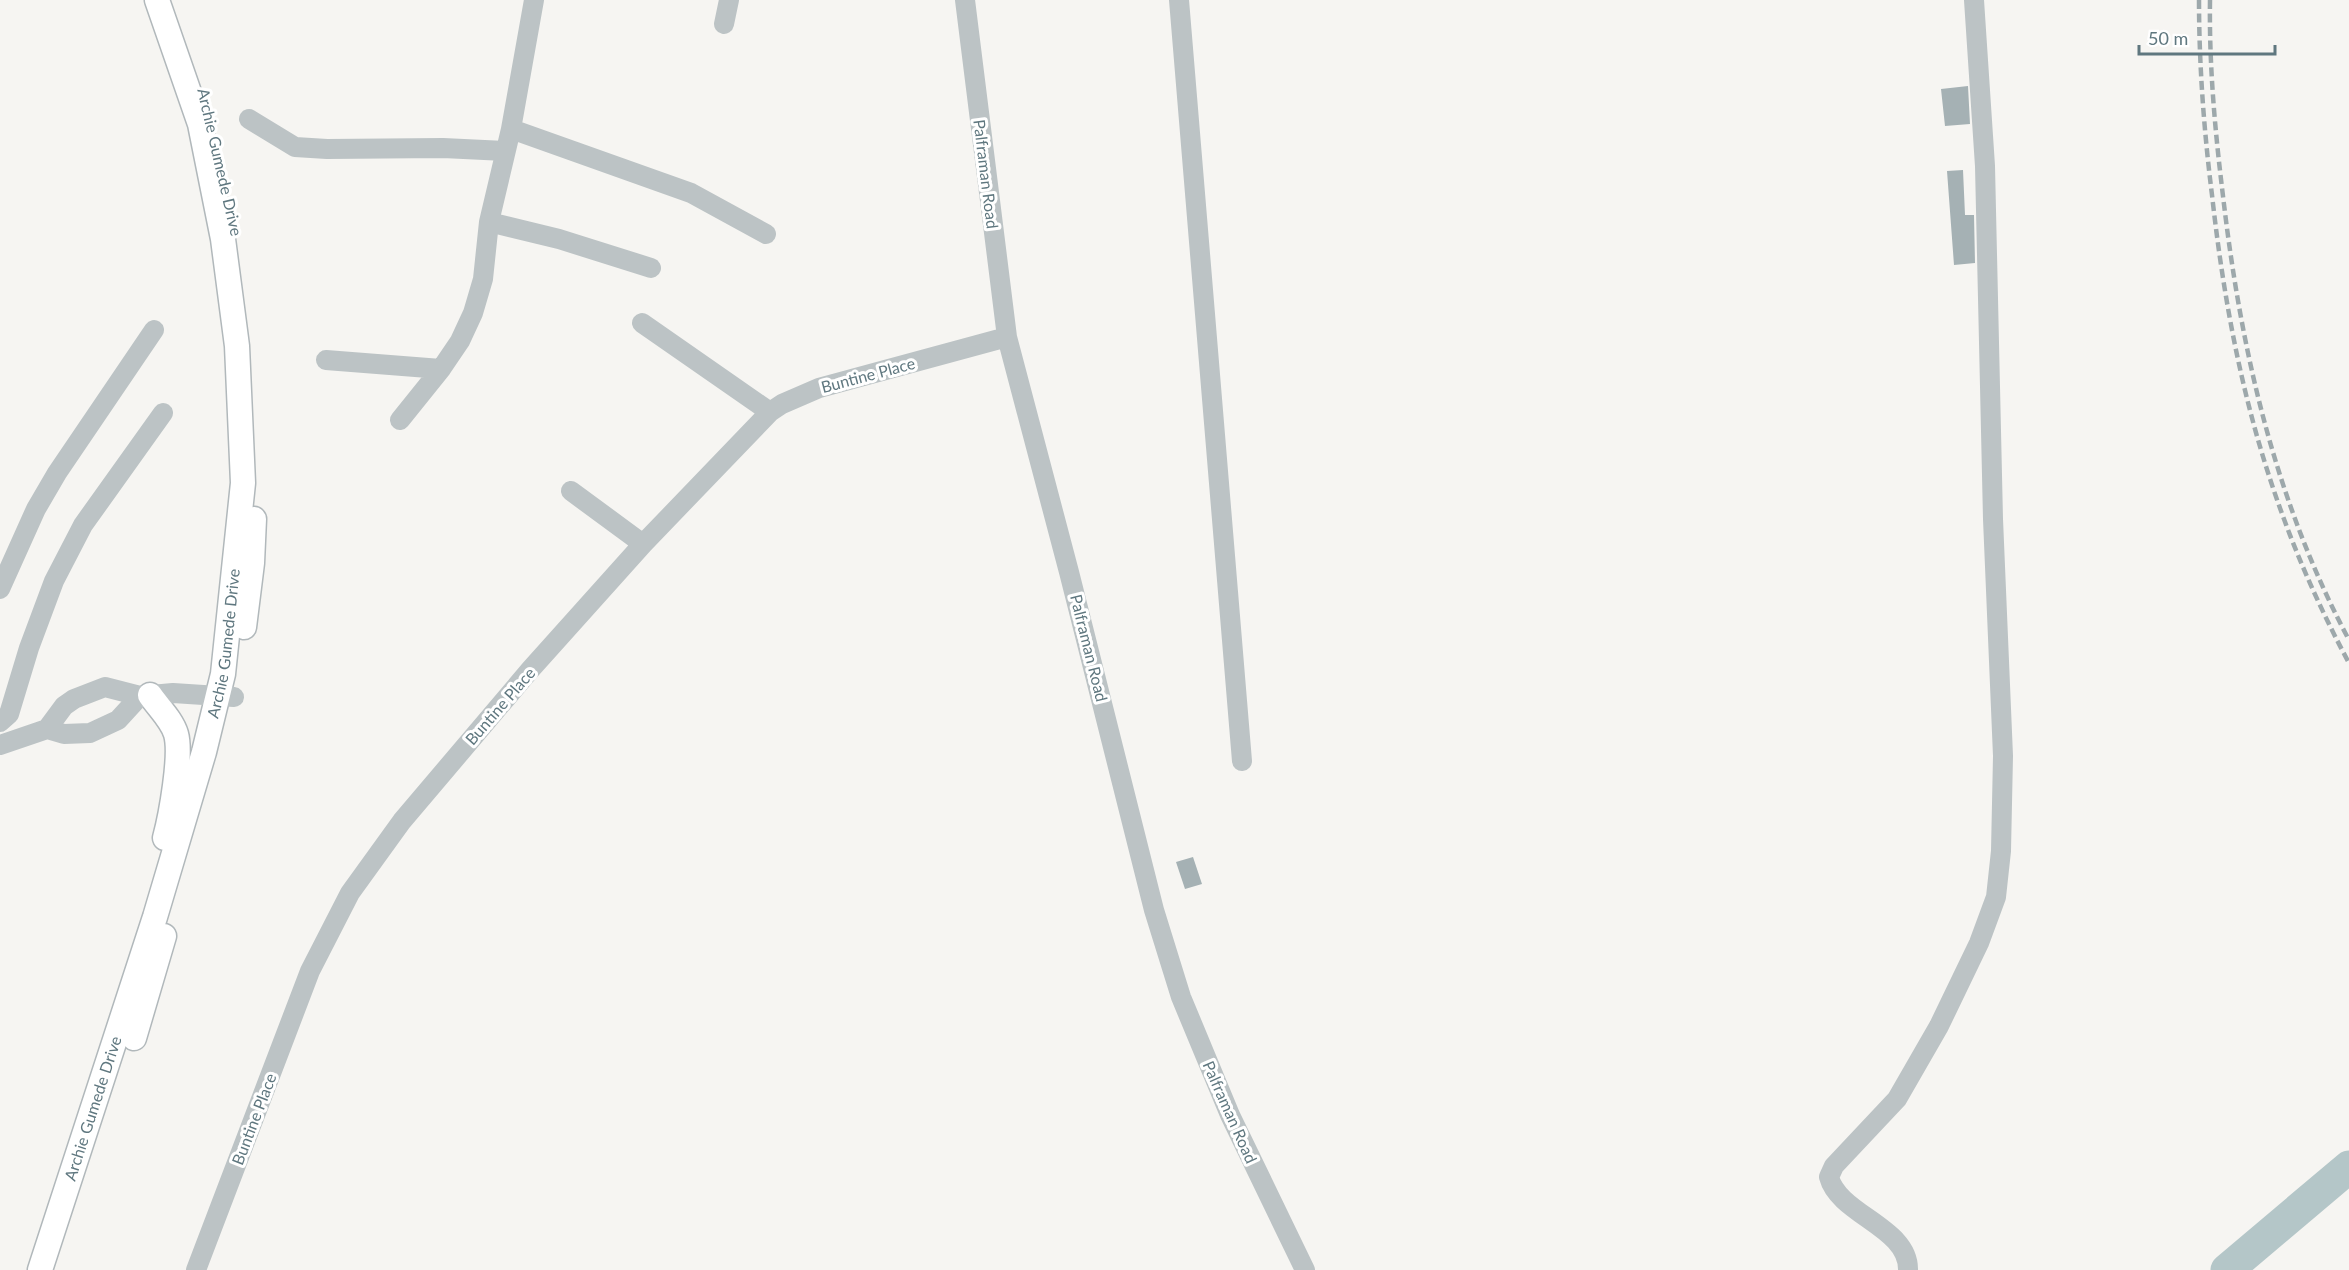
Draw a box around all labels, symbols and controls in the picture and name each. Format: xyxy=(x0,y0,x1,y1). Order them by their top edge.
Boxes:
scale bar xyxy=(2139,18,2276,56)
text: 50 m xyxy=(2148,27,2188,49)
street label: Archie Gumede Drive xyxy=(194,86,247,238)
street label: Palframan Road xyxy=(970,118,1003,230)
street label: Buntine Place xyxy=(819,353,917,396)
street label: Archie Gumede Drive xyxy=(203,568,243,720)
street label: Palframan Road xyxy=(1067,592,1112,704)
street label: Buntine Place xyxy=(461,663,538,748)
street label: Archie Gumede Drive xyxy=(60,1033,125,1183)
street label: Palframan Road xyxy=(1199,1058,1261,1166)
street label: Buntine Place xyxy=(227,1070,280,1167)

